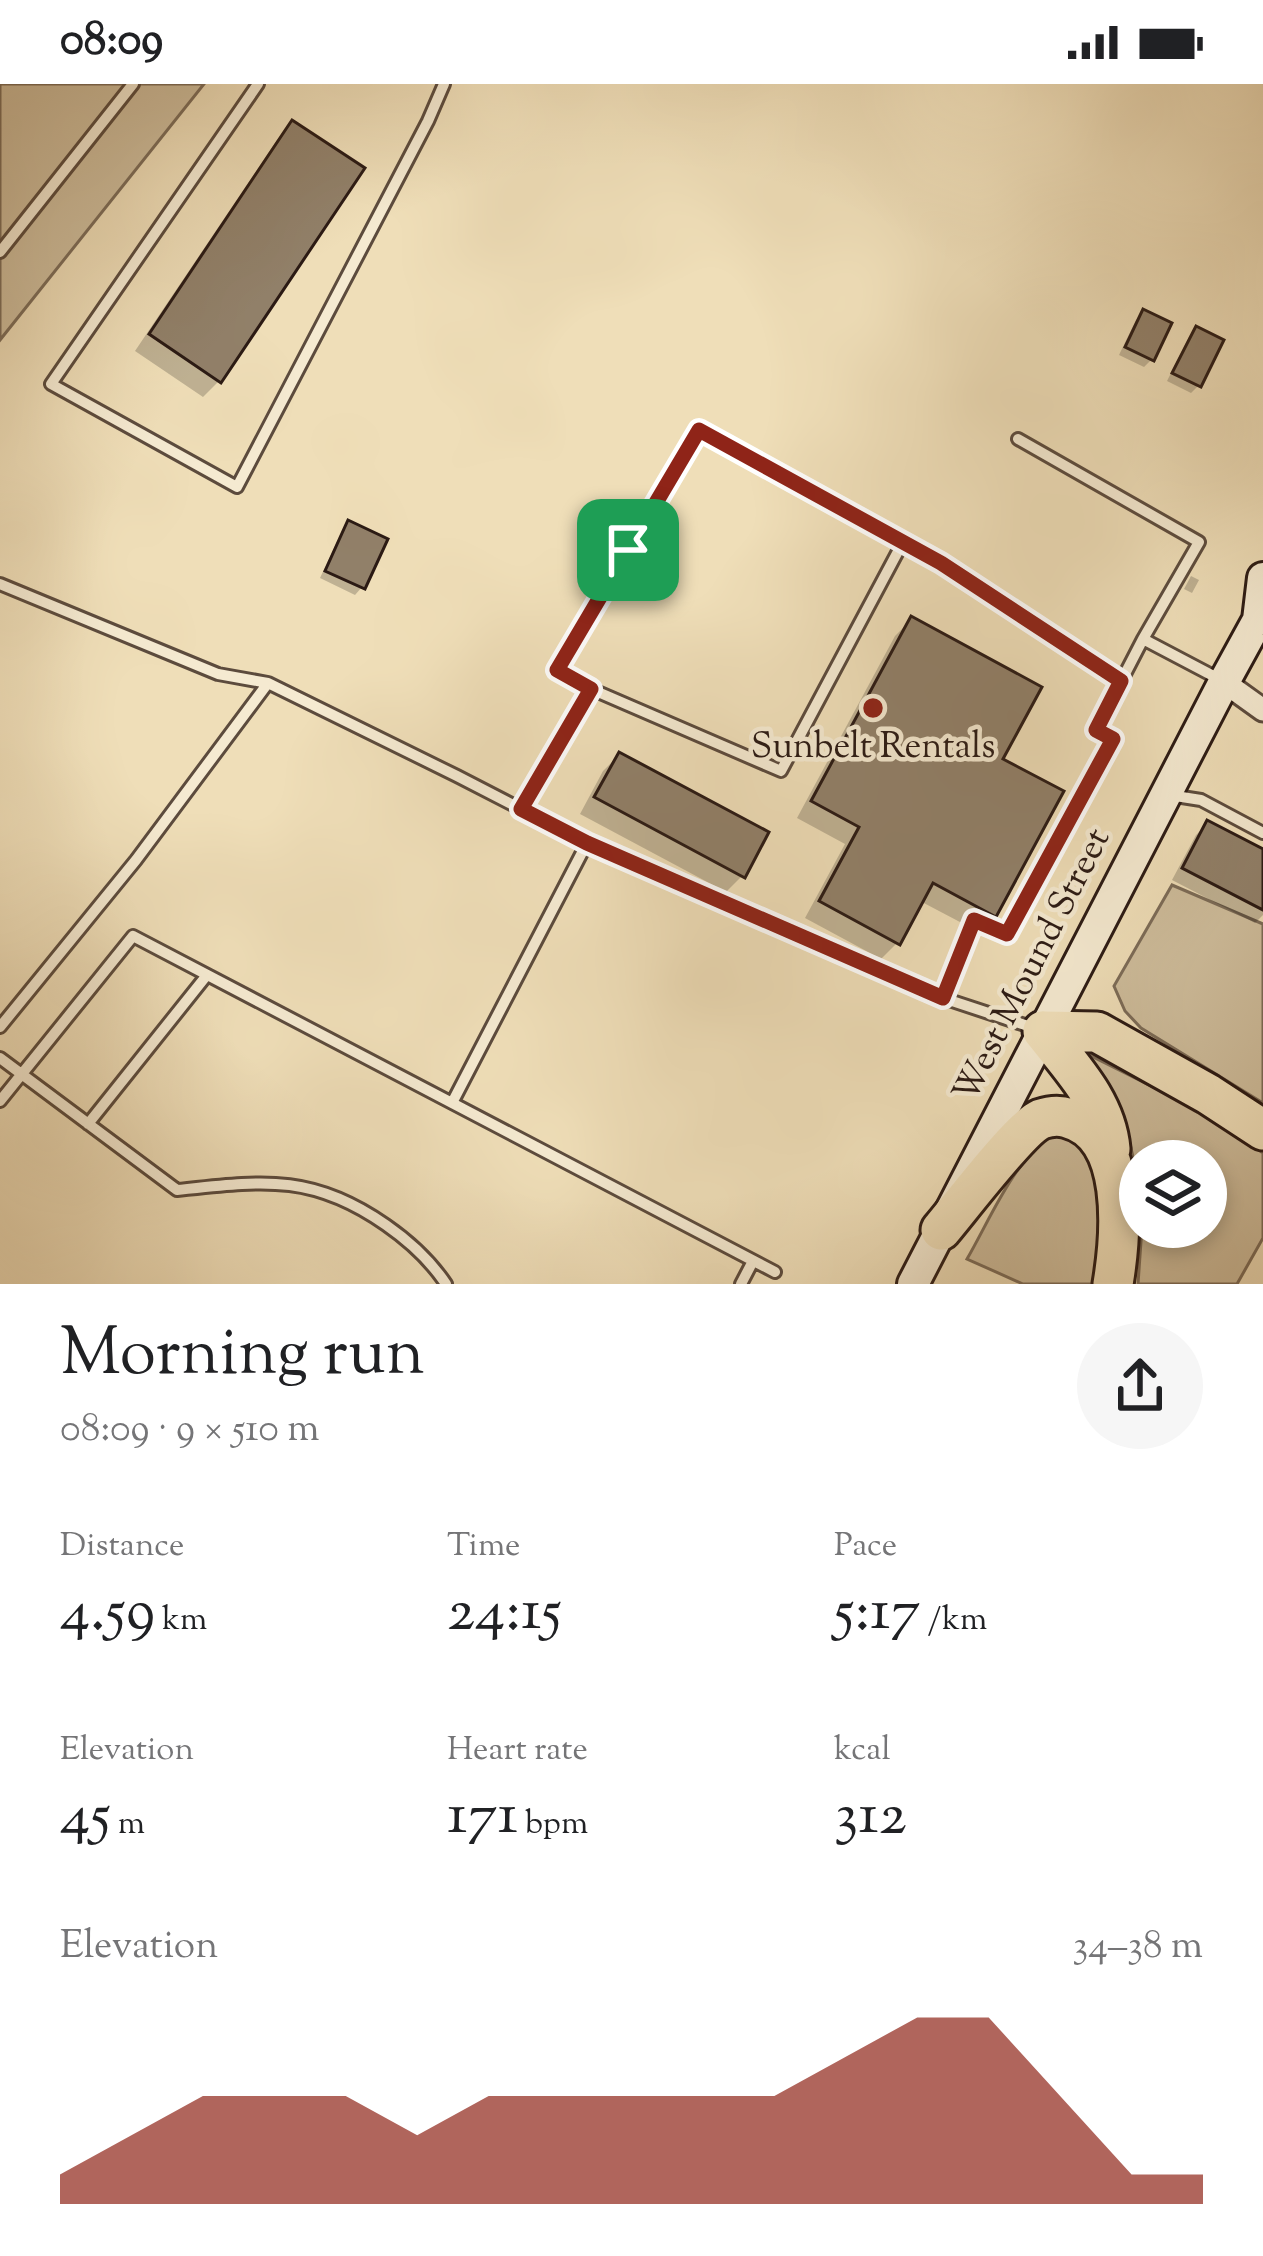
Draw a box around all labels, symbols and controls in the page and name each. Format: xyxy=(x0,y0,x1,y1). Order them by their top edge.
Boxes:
text: 08:09 xyxy=(60,10,163,75)
pin xyxy=(577,499,679,601)
icon: arrive xyxy=(595,517,661,583)
marker: Sunbelt Rentals xyxy=(860,695,886,721)
place label: Sunbelt Rentals xyxy=(751,722,995,774)
street label: West Mound Street xyxy=(941,820,1125,1112)
map controls xyxy=(1119,1140,1227,1248)
button: layers xyxy=(1119,1140,1227,1248)
text: Morning run xyxy=(60,1310,425,1405)
button: share xyxy=(1077,1323,1203,1449)
text: 08:09 · 9 × 510 m xyxy=(60,1403,319,1459)
text: Distance xyxy=(60,1523,184,1571)
text: Time xyxy=(447,1523,520,1571)
text: Pace xyxy=(834,1523,897,1571)
text: 4.59 xyxy=(60,1571,155,1658)
text: 24:15 xyxy=(447,1571,562,1658)
text: 5:17 xyxy=(834,1571,921,1658)
text: km xyxy=(155,1597,207,1645)
text: /km xyxy=(921,1597,987,1645)
text: Elevation xyxy=(60,1727,194,1775)
text: Heart rate xyxy=(447,1727,588,1775)
text: kcal xyxy=(834,1727,891,1775)
text: 45 xyxy=(60,1775,111,1862)
text: 171 xyxy=(447,1775,518,1862)
text: 312 xyxy=(834,1775,907,1862)
text: m xyxy=(111,1801,145,1849)
text: bpm xyxy=(518,1801,588,1849)
text: Elevation xyxy=(60,1920,218,1976)
text: 34–38 m xyxy=(1073,1920,1203,1976)

